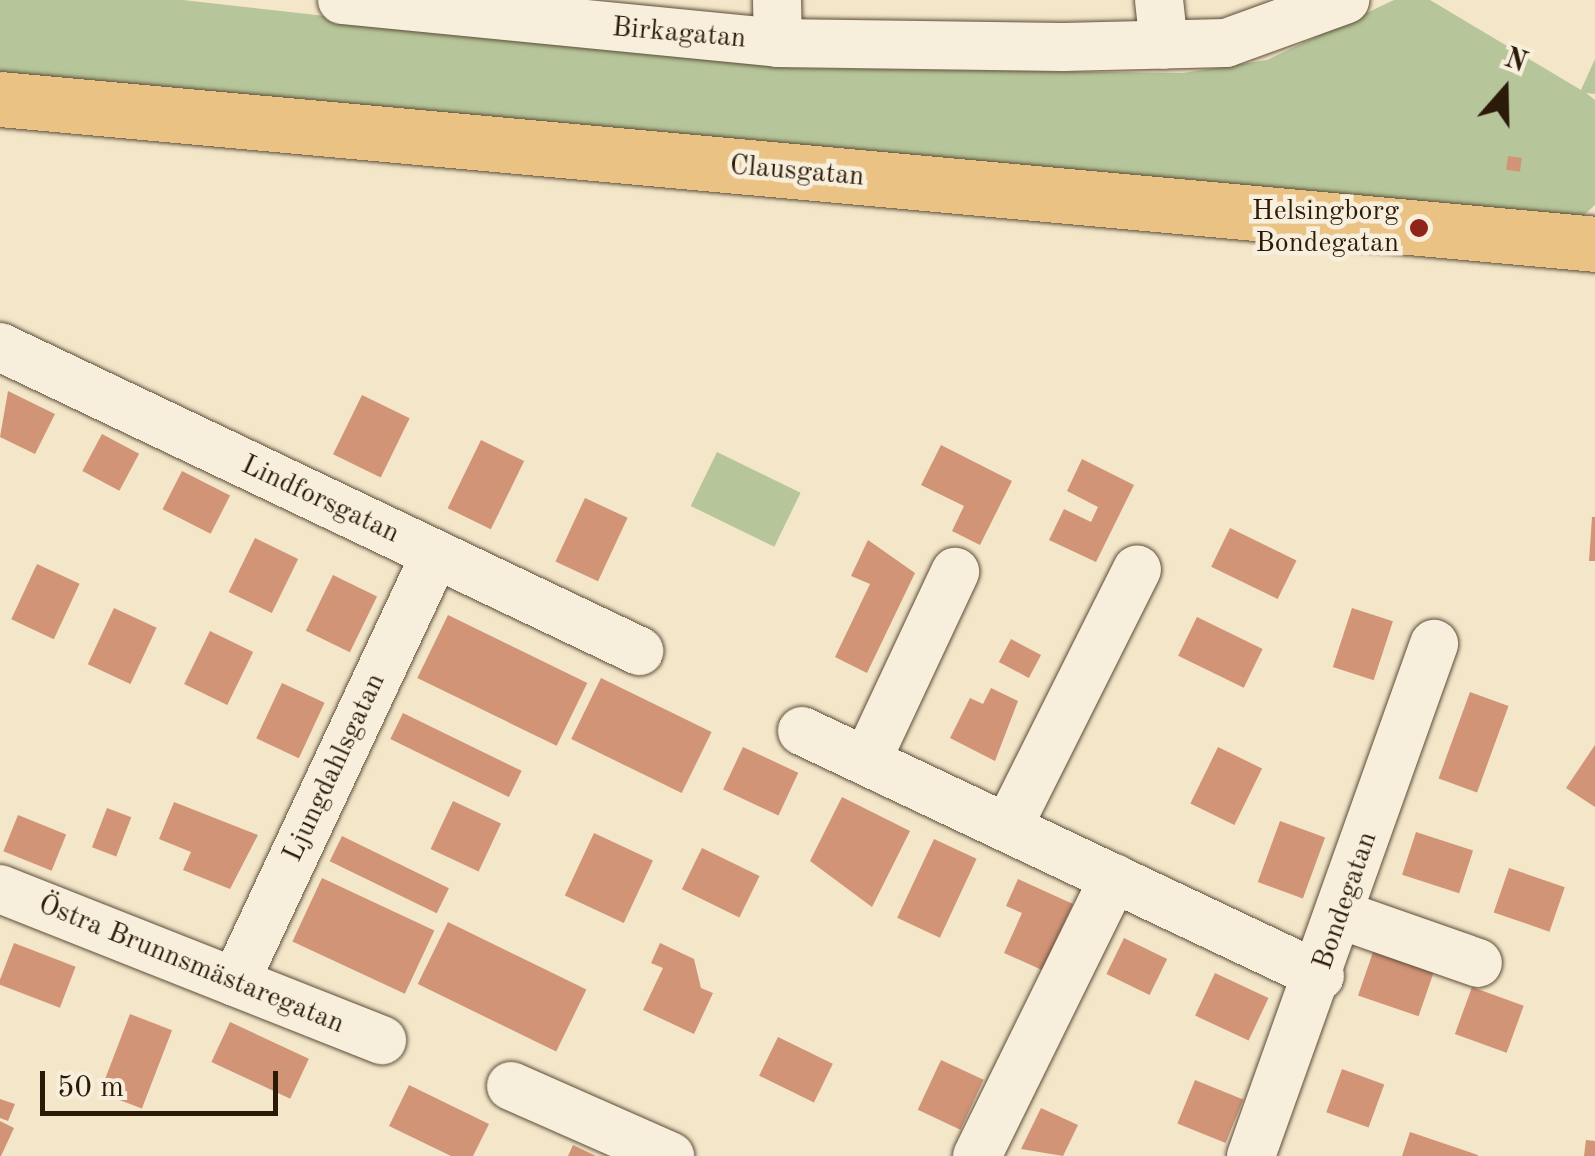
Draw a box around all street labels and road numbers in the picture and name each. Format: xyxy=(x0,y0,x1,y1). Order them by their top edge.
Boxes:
street label: Birkagatan xyxy=(611,11,747,57)
street label: Clausgatan xyxy=(728,149,866,195)
street label: Lindforsgatan xyxy=(236,449,404,551)
street label: Ljungdahlsgatan xyxy=(277,668,393,868)
street label: Bondegatan xyxy=(1307,828,1385,974)
street label: Östra Brunnsmästaregatan xyxy=(33,888,349,1042)

